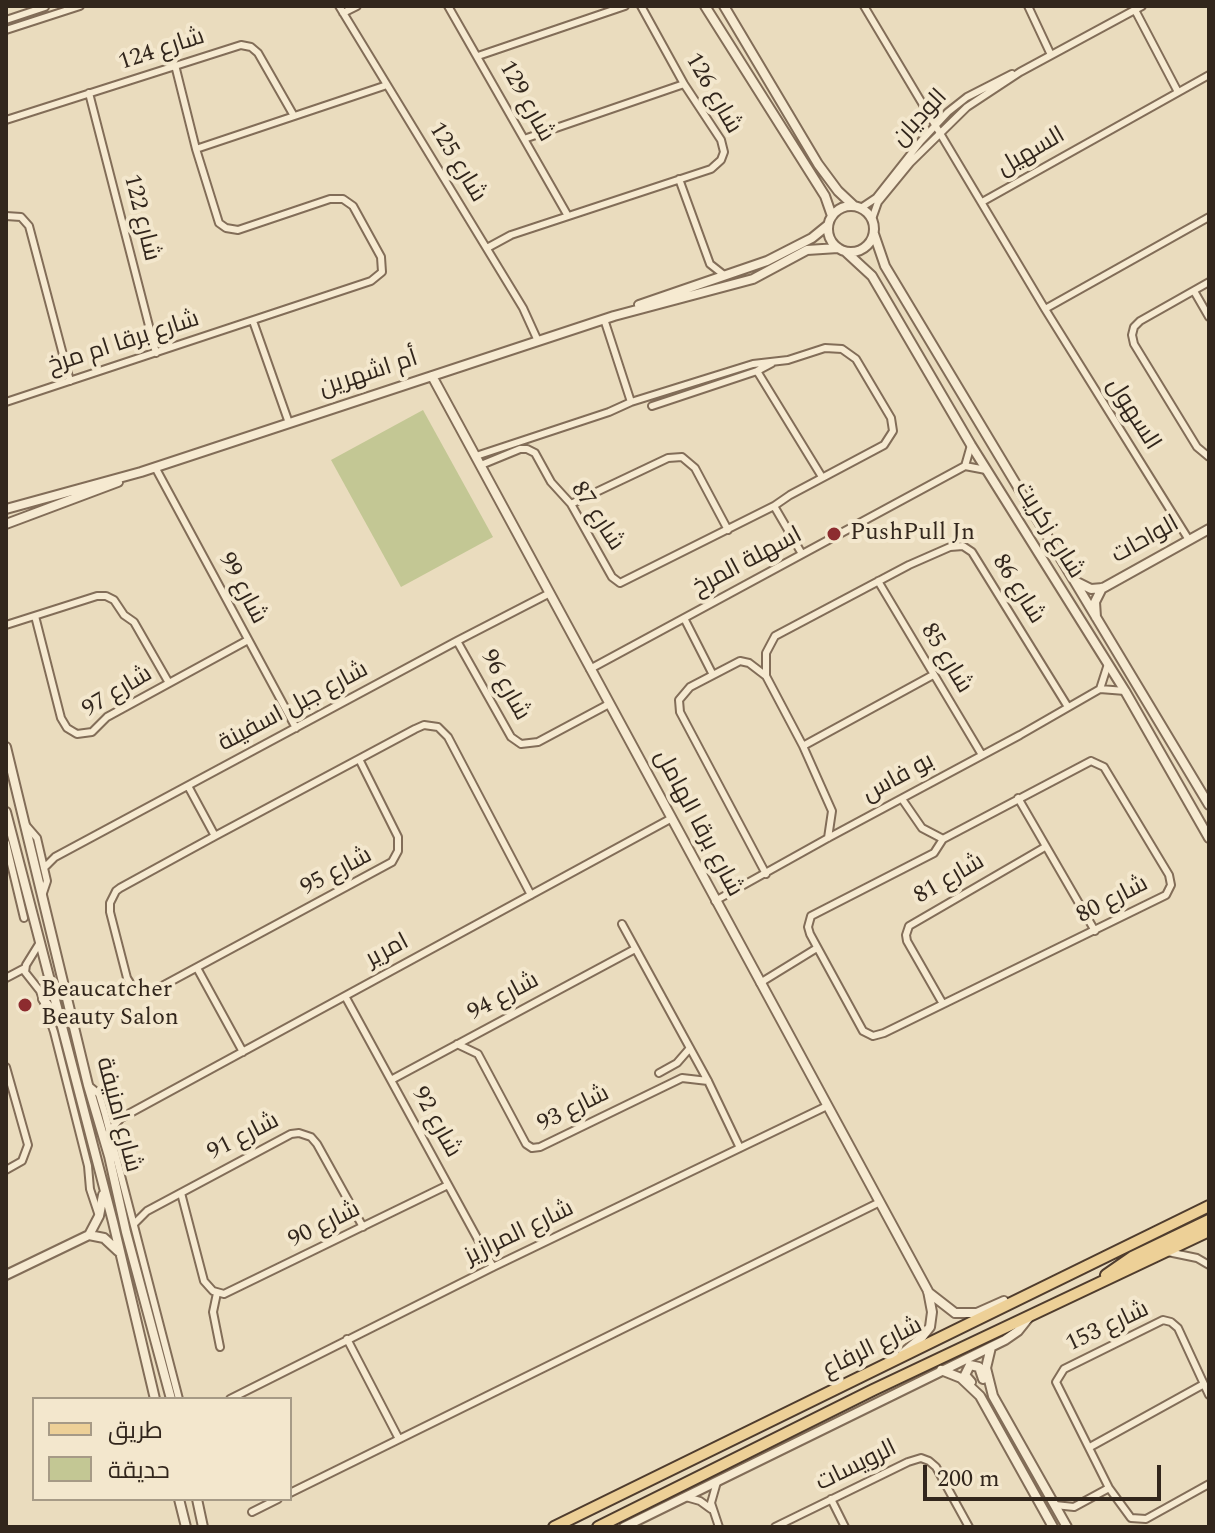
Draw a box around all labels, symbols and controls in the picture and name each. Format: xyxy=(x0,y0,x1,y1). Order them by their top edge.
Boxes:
street label: شارع 124 xyxy=(115,24,209,78)
street label: شارع 126 xyxy=(677,48,747,140)
street label: شارع 129 xyxy=(491,56,559,148)
street label: الوديان xyxy=(887,84,955,154)
street label: شارع 125 xyxy=(421,118,491,208)
street label: السهيل xyxy=(993,122,1071,184)
street label: شارع 122 xyxy=(115,172,165,264)
street label: شارع برقا ام مرخ xyxy=(45,306,203,382)
street label: أم اشهرين xyxy=(316,346,422,404)
street label: السهول xyxy=(1099,374,1165,456)
street label: شارع 87 xyxy=(563,477,629,557)
street label: شارع زكريت xyxy=(1007,477,1089,585)
street label: الواحات xyxy=(1107,511,1185,571)
place label: PushPull Jn xyxy=(850,520,975,548)
street label: اسهلة المرخ xyxy=(688,522,808,604)
marker: PushPull Jn xyxy=(825,525,843,543)
street label: شارع 99 xyxy=(210,548,272,630)
street label: شارع 86 xyxy=(985,550,1049,630)
street label: شارع 85 xyxy=(913,619,977,699)
street label: شارع 96 xyxy=(473,646,535,726)
street label: شارع جبل اسفينة xyxy=(214,656,374,760)
street label: شارع 97 xyxy=(78,661,158,725)
street label: شارع برقا الهامل xyxy=(646,746,748,902)
street label: بو فاس xyxy=(858,748,940,810)
street label: شارع 95 xyxy=(296,842,378,904)
street label: شارع 81 xyxy=(910,848,990,912)
street label: شارع 80 xyxy=(1072,871,1154,931)
street label: امرير xyxy=(362,929,414,975)
street label: شارع 94 xyxy=(463,967,545,1029)
place label: Beaucatcher Beauty Salon xyxy=(41,977,179,1033)
marker: Beaucatcher Beauty Salon xyxy=(16,996,34,1014)
street label: شارع امنيفة xyxy=(88,1054,146,1176)
street label: شارع 93 xyxy=(533,1080,615,1140)
street label: شارع 92 xyxy=(404,1083,466,1163)
street label: شارع 91 xyxy=(203,1108,285,1168)
street label: شارع المرازيز xyxy=(461,1195,579,1273)
street label: شارع 90 xyxy=(284,1196,366,1256)
street label: شارع 153 xyxy=(1062,1296,1154,1360)
street label: شارع الرفاع xyxy=(818,1312,928,1386)
legend xyxy=(32,1397,292,1501)
text: طريق xyxy=(108,1413,163,1449)
street label: الرويسات xyxy=(812,1435,902,1499)
scale bar xyxy=(927,1449,1165,1499)
text: حديقة xyxy=(108,1453,170,1489)
text: 200 m xyxy=(937,1461,1000,1497)

